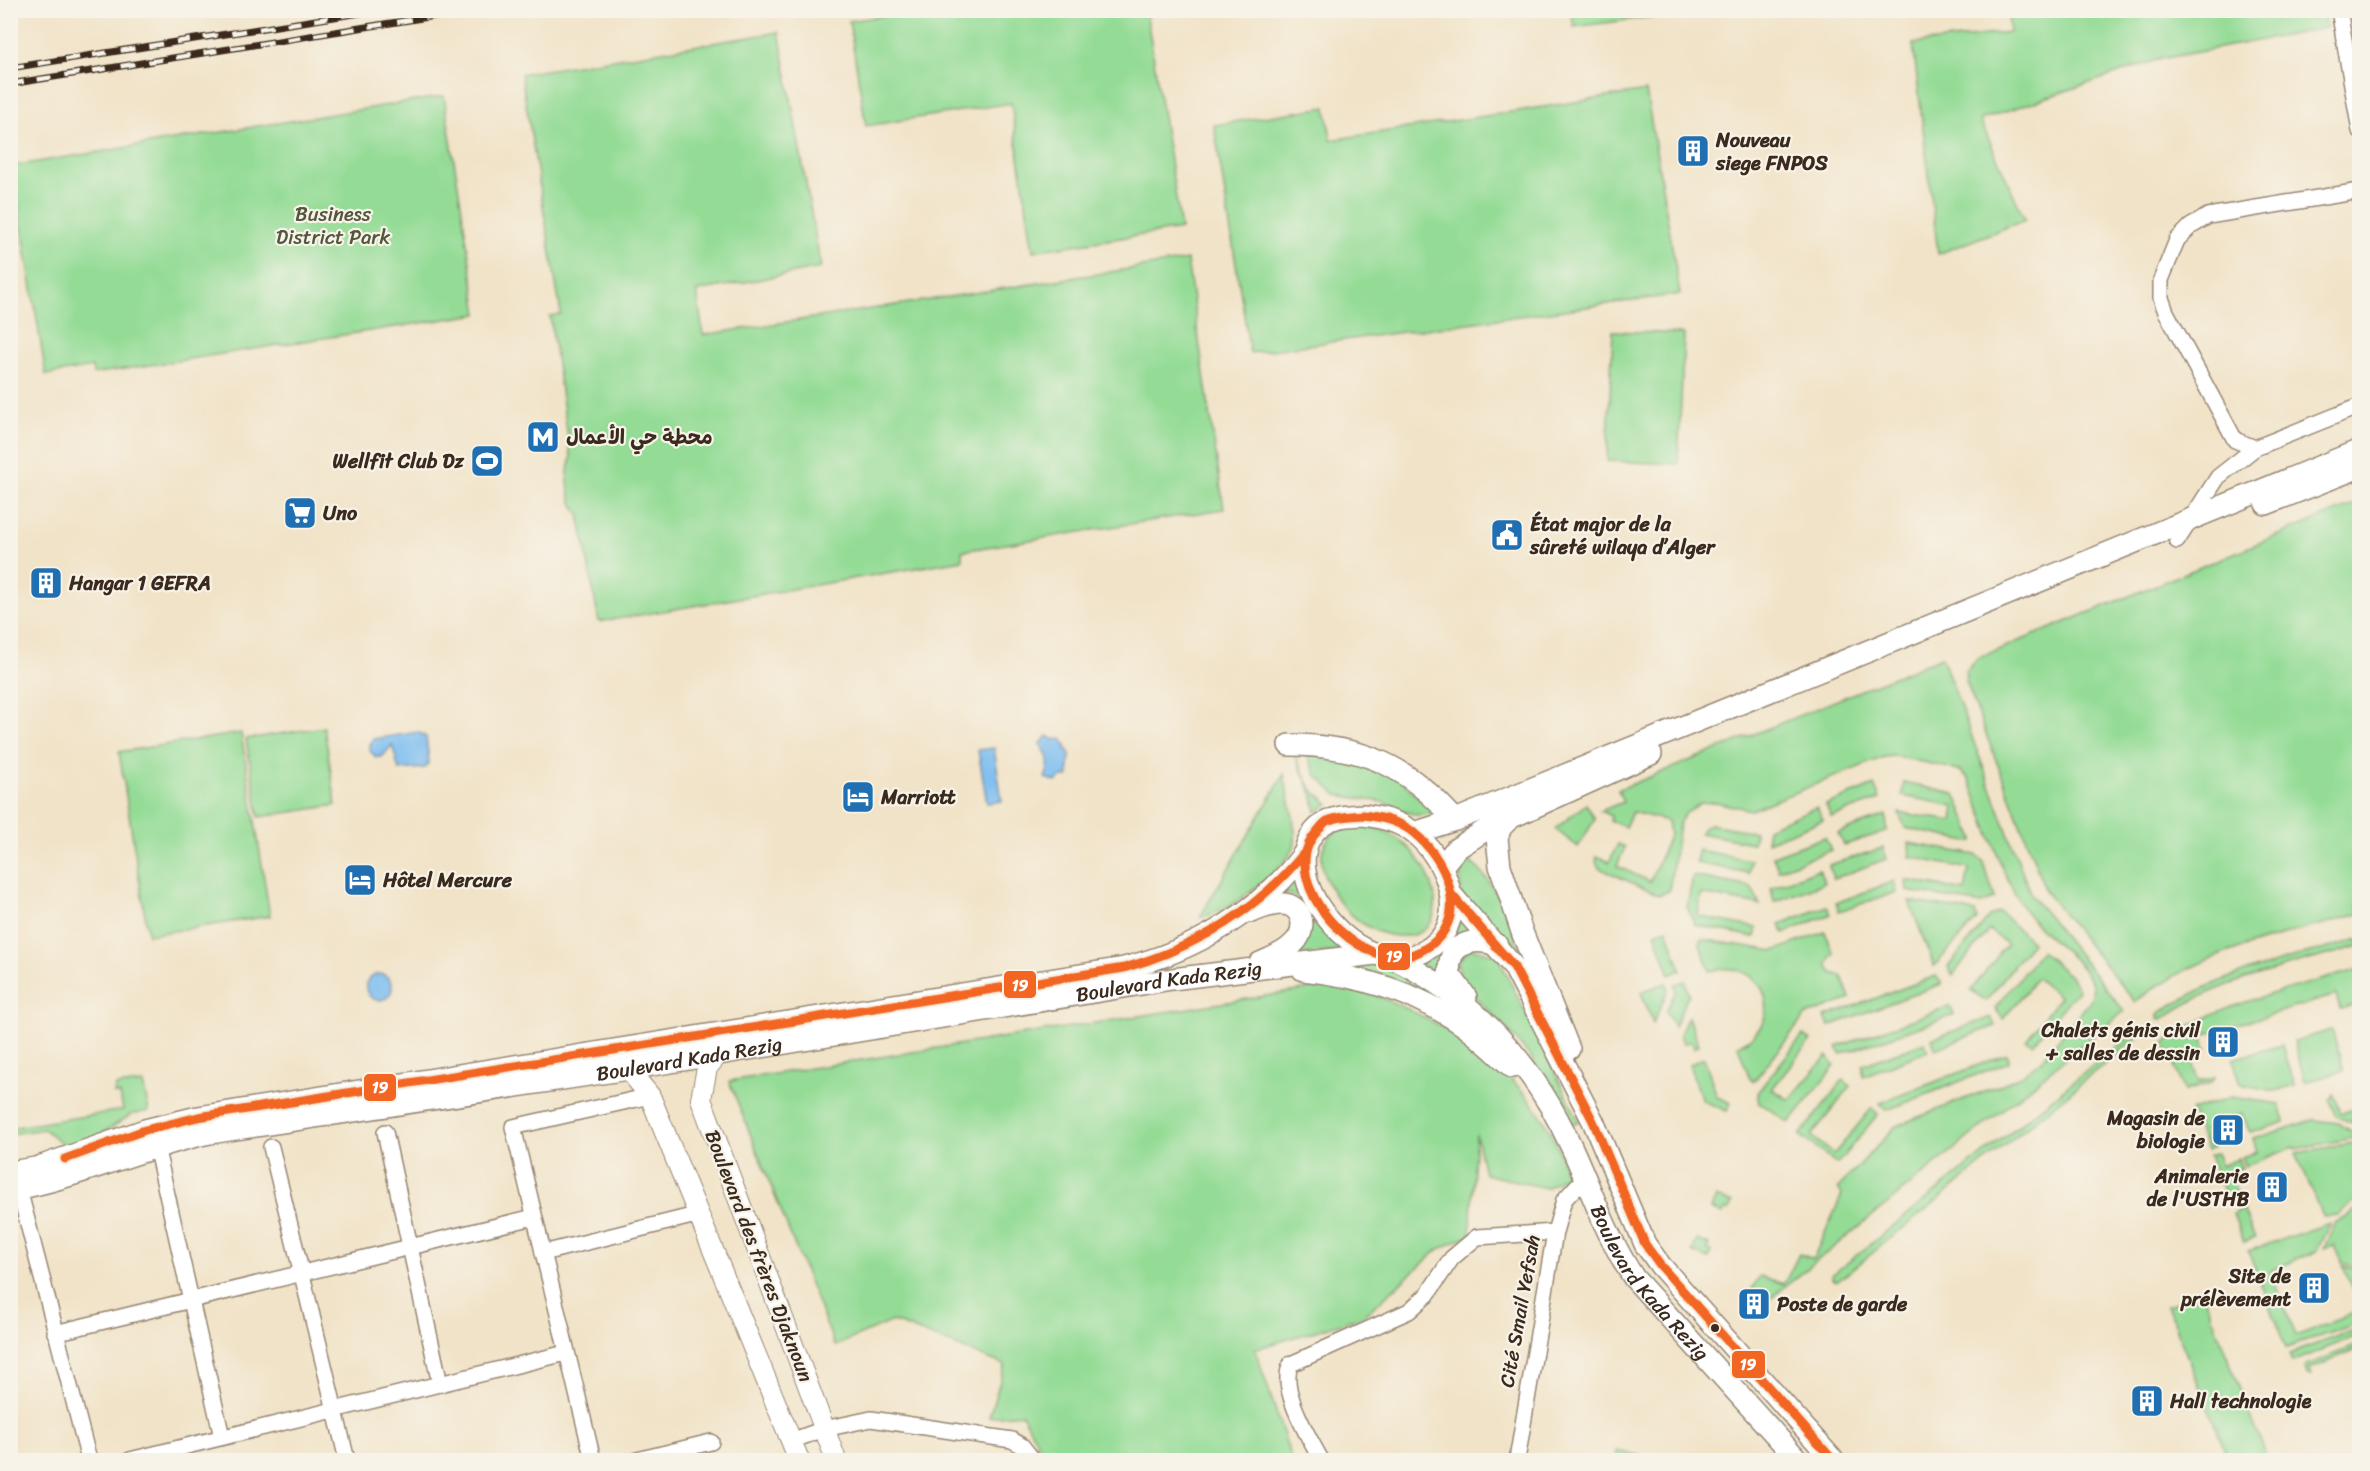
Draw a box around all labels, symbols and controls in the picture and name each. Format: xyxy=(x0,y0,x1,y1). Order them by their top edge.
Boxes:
place label: Nouveau siege FNPOS xyxy=(1715,123,1828,181)
building icon: Nouveau siege FNPOS xyxy=(1675,133,1711,169)
park label: Business District Park xyxy=(276,197,390,255)
metro station icon: محطة حي الأعمال xyxy=(525,419,561,455)
place label: محطة حي الأعمال xyxy=(566,420,713,455)
sports icon: Wellfit Club Dz xyxy=(469,443,505,479)
place label: Wellfit Club Dz xyxy=(333,444,464,479)
supermarket icon: Uno xyxy=(282,495,318,531)
place label: Uno xyxy=(323,496,358,531)
place label: État major de la sûreté wilaya d’Alger xyxy=(1529,507,1716,565)
public building icon: État major de la sûreté wilaya d’Alger xyxy=(1489,517,1525,553)
building icon: Hangar 1 GEFRA xyxy=(28,565,64,601)
place label: Hangar 1 GEFRA xyxy=(68,566,211,601)
hotel icon: Marriott xyxy=(840,779,876,815)
place label: Marriott xyxy=(880,780,956,815)
hotel icon: Hôtel Mercure xyxy=(342,862,378,898)
place label: Hôtel Mercure xyxy=(382,863,513,898)
line badge: 19 xyxy=(1377,942,1411,971)
text: 19 xyxy=(1386,942,1403,971)
street label: Boulevard Kada Rezig xyxy=(1073,951,1264,1012)
line badge: 19 xyxy=(1003,970,1037,999)
text: 19 xyxy=(1012,971,1029,1000)
place label: Chalets génis civil + salles de dessin xyxy=(2040,1013,2201,1071)
building icon: Chalets génis civil + salles de dessin xyxy=(2205,1024,2241,1060)
street label: Boulevard Kada Rezig xyxy=(594,1026,785,1091)
line badge: 19 xyxy=(363,1073,397,1102)
text: 19 xyxy=(372,1073,389,1102)
place label: Magasin de biologie xyxy=(2106,1101,2206,1159)
building icon: Magasin de biologie xyxy=(2210,1112,2246,1148)
street label: Boulevard des frères Djaknoun xyxy=(695,1125,823,1388)
place label: Animalerie de l'USTHB xyxy=(2147,1159,2250,1217)
building icon: Animalerie de l'USTHB xyxy=(2254,1169,2290,1205)
street label: Boulevard Kada Rezig xyxy=(1581,1199,1718,1369)
street label: Cité Smail Yefsah xyxy=(1489,1232,1551,1390)
place label: Site de prélèvement xyxy=(2179,1259,2291,1317)
building icon: Site de prélèvement xyxy=(2296,1270,2332,1306)
building icon: Poste de garde xyxy=(1736,1286,1772,1322)
place label: Poste de garde xyxy=(1777,1287,1908,1322)
unlabelled marker xyxy=(1709,1322,1721,1334)
line badge: 19 xyxy=(1731,1350,1766,1379)
text: 19 xyxy=(1740,1350,1757,1379)
building icon: Hall technologie xyxy=(2129,1383,2165,1419)
place label: Hall technologie xyxy=(2169,1384,2312,1419)

